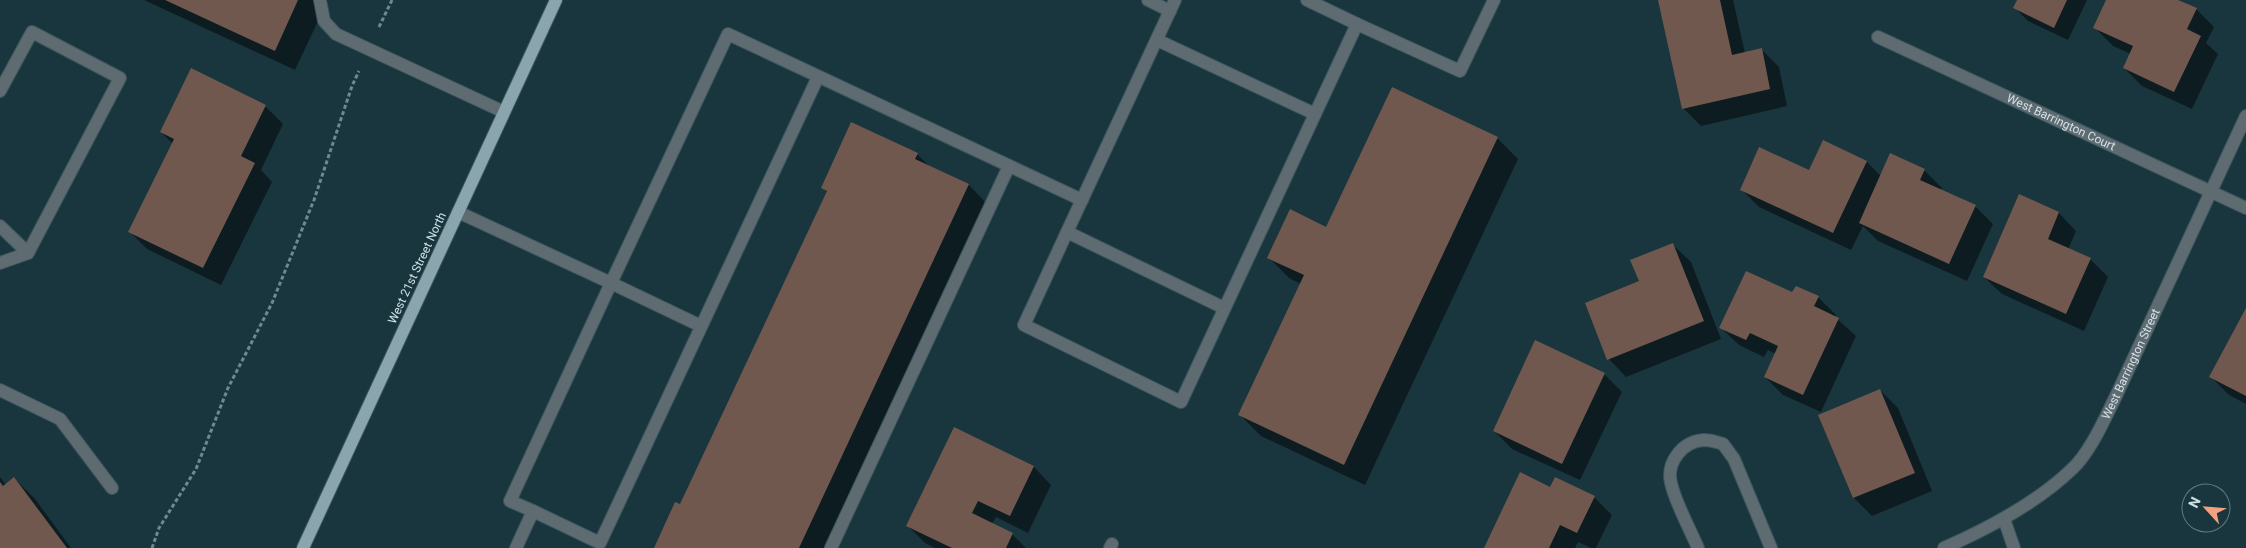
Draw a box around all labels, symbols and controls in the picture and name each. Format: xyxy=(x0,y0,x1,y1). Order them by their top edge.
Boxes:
street label: West Barrington Court xyxy=(2005,91,2118,153)
street label: West 21st Street North xyxy=(385,210,449,326)
street label: West Barrington Street xyxy=(2099,306,2163,422)
north arrow xyxy=(2181,483,2231,533)
text: N xyxy=(2185,494,2204,510)

